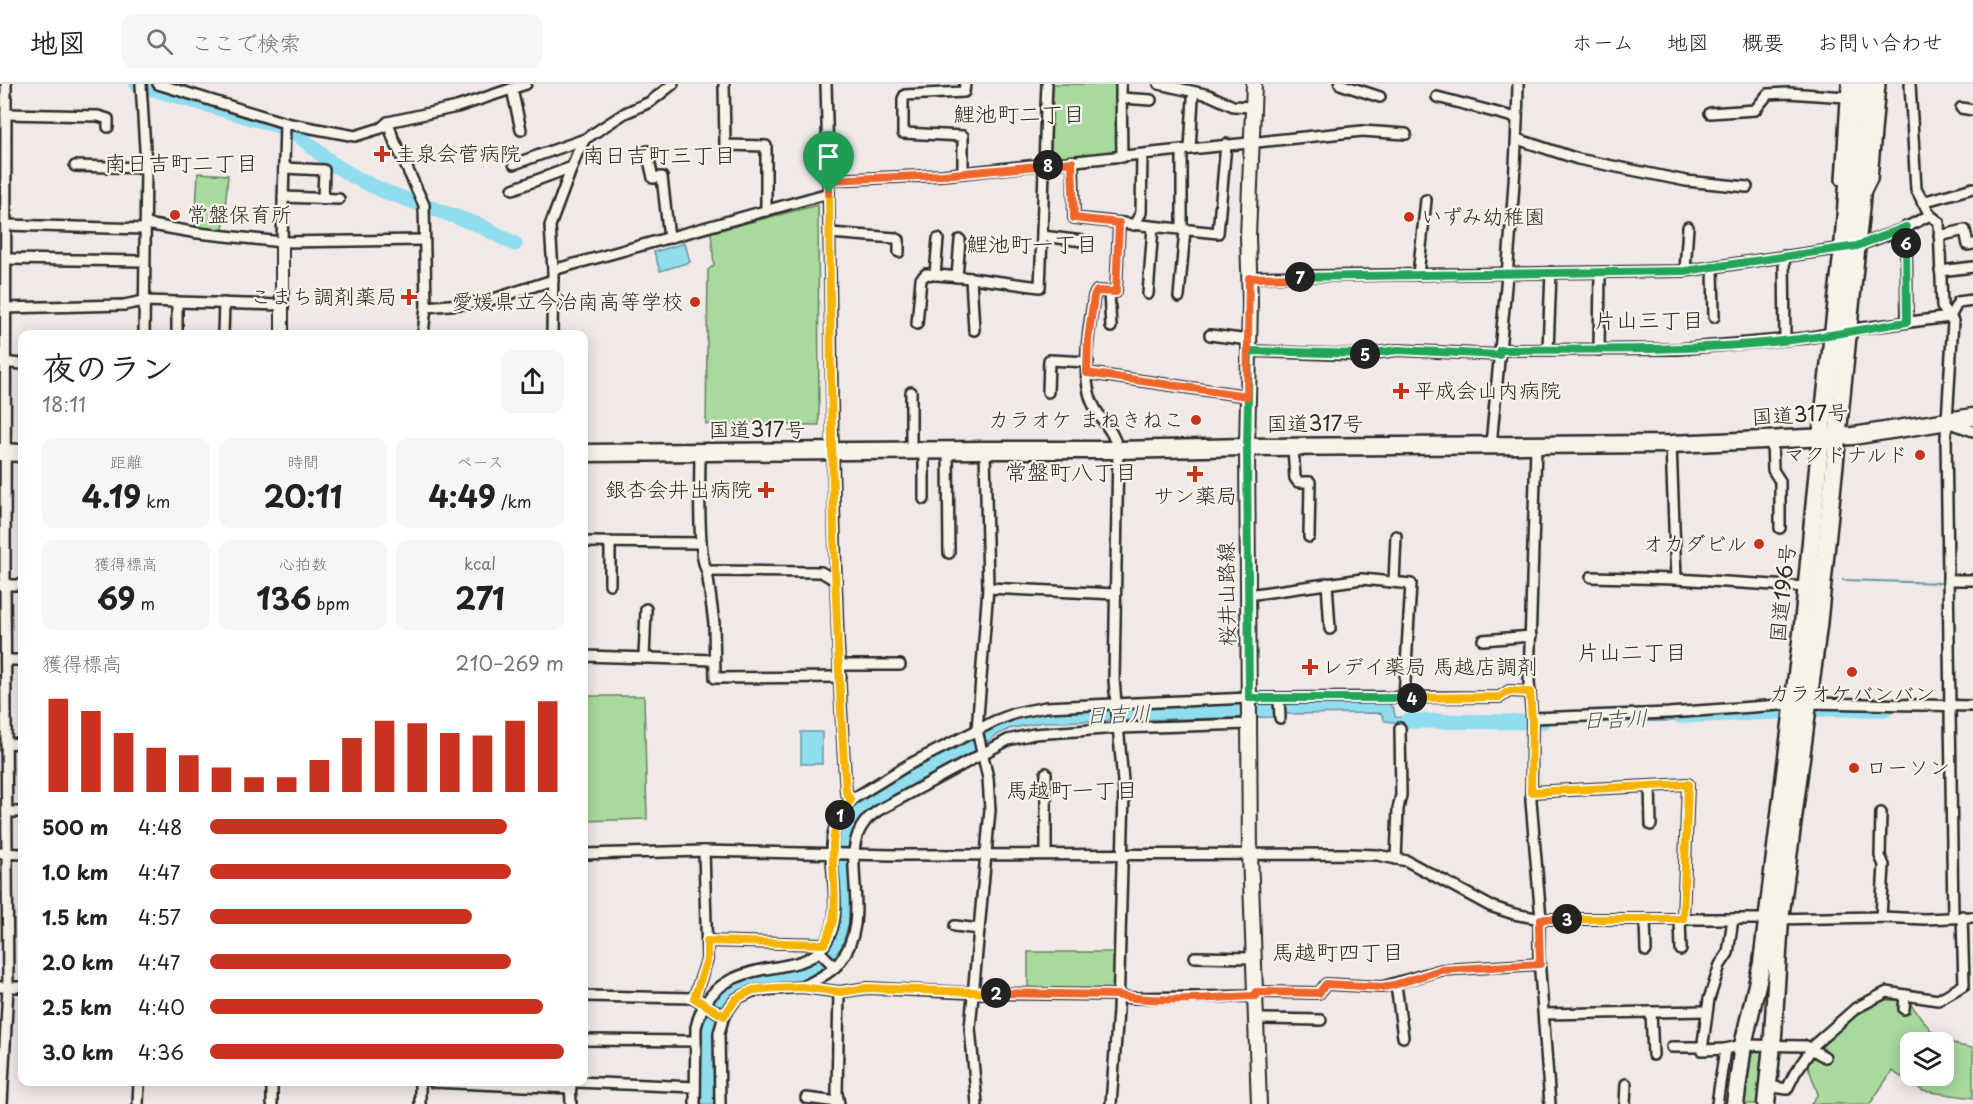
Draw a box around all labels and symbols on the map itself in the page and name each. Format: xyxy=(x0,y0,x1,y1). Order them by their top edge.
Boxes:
district label: 鯉池町二丁目 xyxy=(953,96,1085,129)
pin xyxy=(803,131,854,193)
place label: 圭泉会菅病院 xyxy=(395,136,521,168)
district label: 南日吉町三丁目 xyxy=(582,137,736,170)
district label: 南日吉町二丁目 xyxy=(104,145,258,178)
marker: 圭泉会菅病院 xyxy=(373,145,391,163)
pin: 8 xyxy=(1033,150,1063,180)
place label: 常盤保育所 xyxy=(187,197,292,229)
place label: いずみ幼稚園 xyxy=(1421,199,1545,231)
marker: 常盤保育所 xyxy=(168,208,182,222)
marker: いずみ幼稚園 xyxy=(1402,210,1416,224)
district label: 鯉池町一丁目 xyxy=(966,226,1098,259)
pin: 6 xyxy=(1891,228,1921,258)
pin: 7 xyxy=(1285,262,1315,292)
place label: こまち調剤薬局 xyxy=(250,279,397,311)
place label: 愛媛県立今治南高等学校 xyxy=(452,284,683,316)
marker: こまち調剤薬局 xyxy=(402,290,416,304)
marker: 愛媛県立今治南高等学校 xyxy=(688,295,702,309)
district label: 片山三丁目 xyxy=(1594,302,1704,335)
pin: 5 xyxy=(1350,339,1380,369)
place label: 平成会山内病院 xyxy=(1414,373,1561,405)
marker: 平成会山内病院 xyxy=(1392,382,1410,400)
street label: 国道317号 xyxy=(1751,394,1849,432)
place label: カラオケ まねきねこ xyxy=(988,402,1184,434)
street label: 国道317号 xyxy=(1267,406,1363,438)
street label: 国道317号 xyxy=(709,412,805,444)
marker: カラオケ まねきねこ xyxy=(1189,413,1203,427)
place label: マクドナルド xyxy=(1784,437,1908,469)
marker: マクドナルド xyxy=(1913,448,1927,462)
district label: 常盤町八丁目 xyxy=(1005,454,1137,487)
marker: サン薬局 xyxy=(1188,467,1202,481)
place label: 銀杏会井出病院 xyxy=(605,472,752,504)
place label: サン薬局 xyxy=(1153,478,1237,510)
marker: 銀杏会井出病院 xyxy=(757,481,775,499)
place label: オカダビル xyxy=(1643,526,1747,558)
marker: オカダビル xyxy=(1752,537,1766,551)
street label: 桜井山路線 xyxy=(1208,541,1242,647)
street label: 国道196号 xyxy=(1760,542,1802,644)
district label: 片山二丁目 xyxy=(1577,634,1687,667)
place label: レデイ薬局 馬越店調剤 xyxy=(1322,649,1538,681)
marker: レデイ薬局 馬越店調剤 xyxy=(1303,660,1317,674)
marker: カラオケバンバン xyxy=(1845,665,1859,679)
place label: カラオケバンバン xyxy=(1769,676,1935,708)
pin: 4 xyxy=(1397,683,1427,713)
water label: 日吉川 xyxy=(1084,695,1152,730)
water label: 日吉川 xyxy=(1581,700,1649,735)
place label: ローソン xyxy=(1866,750,1950,782)
marker: ローソン xyxy=(1847,761,1861,775)
district label: 馬越町一丁目 xyxy=(1006,772,1138,805)
pin: 1 xyxy=(825,800,855,830)
pin: 3 xyxy=(1552,904,1582,934)
district label: 馬越町四丁目 xyxy=(1272,934,1404,967)
pin: 2 xyxy=(981,978,1011,1008)

